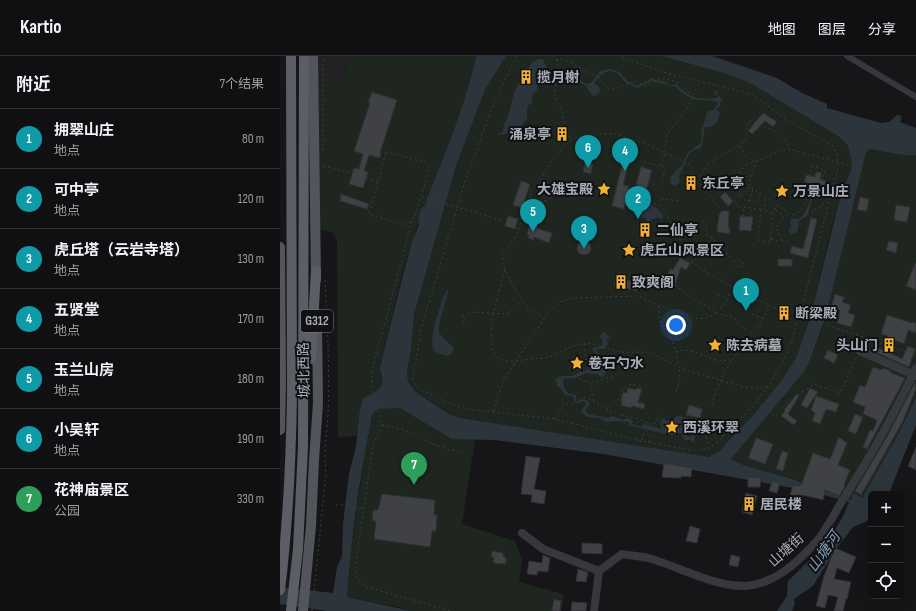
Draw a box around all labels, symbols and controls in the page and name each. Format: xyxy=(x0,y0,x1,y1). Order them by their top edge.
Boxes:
text: Kartio xyxy=(20,16,62,39)
text: 地图 xyxy=(768,21,796,38)
text: 图层 xyxy=(818,21,846,38)
text: 分享 xyxy=(868,21,896,38)
building icon: 揽月榭 xyxy=(518,69,534,85)
place label: 揽月榭 xyxy=(537,69,579,86)
text: 附近 xyxy=(16,75,50,95)
text: 7个结果 xyxy=(220,76,264,92)
text: 拥翠山庄 xyxy=(54,121,114,140)
place label: 涌泉亭 xyxy=(509,126,551,143)
building icon: 涌泉亭 xyxy=(554,126,570,142)
text: 1 xyxy=(26,131,32,147)
text: 80 m xyxy=(242,131,264,147)
pin: 6 xyxy=(575,135,601,168)
pin: 4 xyxy=(612,138,638,171)
text: 地点 xyxy=(54,143,80,159)
building icon: 东丘亭 xyxy=(683,175,699,191)
place label: 东丘亭 xyxy=(702,175,744,192)
text: 可中亭 xyxy=(54,181,99,200)
place label: 大雄宝殿 xyxy=(537,181,593,198)
place icon: 大雄宝殿 xyxy=(596,181,612,197)
place icon: 万景山庄 xyxy=(774,183,790,199)
place label: 万景山庄 xyxy=(793,183,849,200)
pin: 2 xyxy=(625,186,651,219)
text: 2 xyxy=(26,191,32,207)
text: 120 m xyxy=(238,191,264,207)
pin: 5 xyxy=(520,199,546,232)
text: 地点 xyxy=(54,203,80,219)
pin: 3 xyxy=(571,216,597,249)
building icon: 二仙亭 xyxy=(637,222,653,238)
place label: 二仙亭 xyxy=(656,222,698,239)
text: 虎丘塔（云岩寺塔） xyxy=(54,241,189,260)
place icon: 虎丘山风景区 xyxy=(621,242,637,258)
place label: 虎丘山风景区 xyxy=(640,242,724,259)
text: 3 xyxy=(26,251,32,267)
text: 130 m xyxy=(238,251,264,267)
text: 地点 xyxy=(54,263,80,279)
building icon: 致爽阁 xyxy=(613,274,629,290)
place label: 致爽阁 xyxy=(632,274,674,291)
pin: 1 xyxy=(733,278,759,311)
text: 五贤堂 xyxy=(54,301,99,320)
building icon: 断梁殿 xyxy=(776,305,792,321)
place label: 断梁殿 xyxy=(795,305,837,322)
road number: G312 xyxy=(301,310,333,332)
text: 4 xyxy=(26,311,32,327)
text: 170 m xyxy=(238,311,264,327)
your location xyxy=(666,315,686,335)
text: 地点 xyxy=(54,323,80,339)
place icon: 陈去病墓 xyxy=(707,337,723,353)
place label: 陈去病墓 xyxy=(726,337,782,354)
place label: 头山门 xyxy=(836,337,878,354)
building icon: 头山门 xyxy=(881,337,897,353)
street label: 城北西路 xyxy=(295,342,313,398)
place icon: 卷石勺水 xyxy=(569,355,585,371)
place label: 卷石勺水 xyxy=(588,355,644,372)
text: 玉兰山房 xyxy=(54,361,114,380)
text: 5 xyxy=(26,371,32,387)
text: 180 m xyxy=(238,371,264,387)
text: 地点 xyxy=(54,383,80,399)
place icon: 西溪环翠 xyxy=(664,419,680,435)
place label: 西溪环翠 xyxy=(683,419,739,436)
text: 小吴轩 xyxy=(54,421,99,440)
text: 6 xyxy=(26,431,32,447)
text: 190 m xyxy=(237,431,264,447)
text: 地点 xyxy=(54,443,80,459)
pin: 7 xyxy=(401,452,427,485)
text: 花神庙景区 xyxy=(54,481,129,500)
text: 7 xyxy=(26,491,32,507)
text: 330 m xyxy=(237,491,264,507)
map controls xyxy=(868,491,904,599)
button: + xyxy=(868,491,904,527)
building icon: 居民楼 xyxy=(741,496,757,512)
place label: 居民楼 xyxy=(760,496,802,513)
text: 公园 xyxy=(54,503,80,519)
water label: 山塘河 xyxy=(803,526,846,576)
button: − xyxy=(868,527,904,563)
street label: 山塘街 xyxy=(765,530,807,570)
button: locate xyxy=(868,563,904,599)

